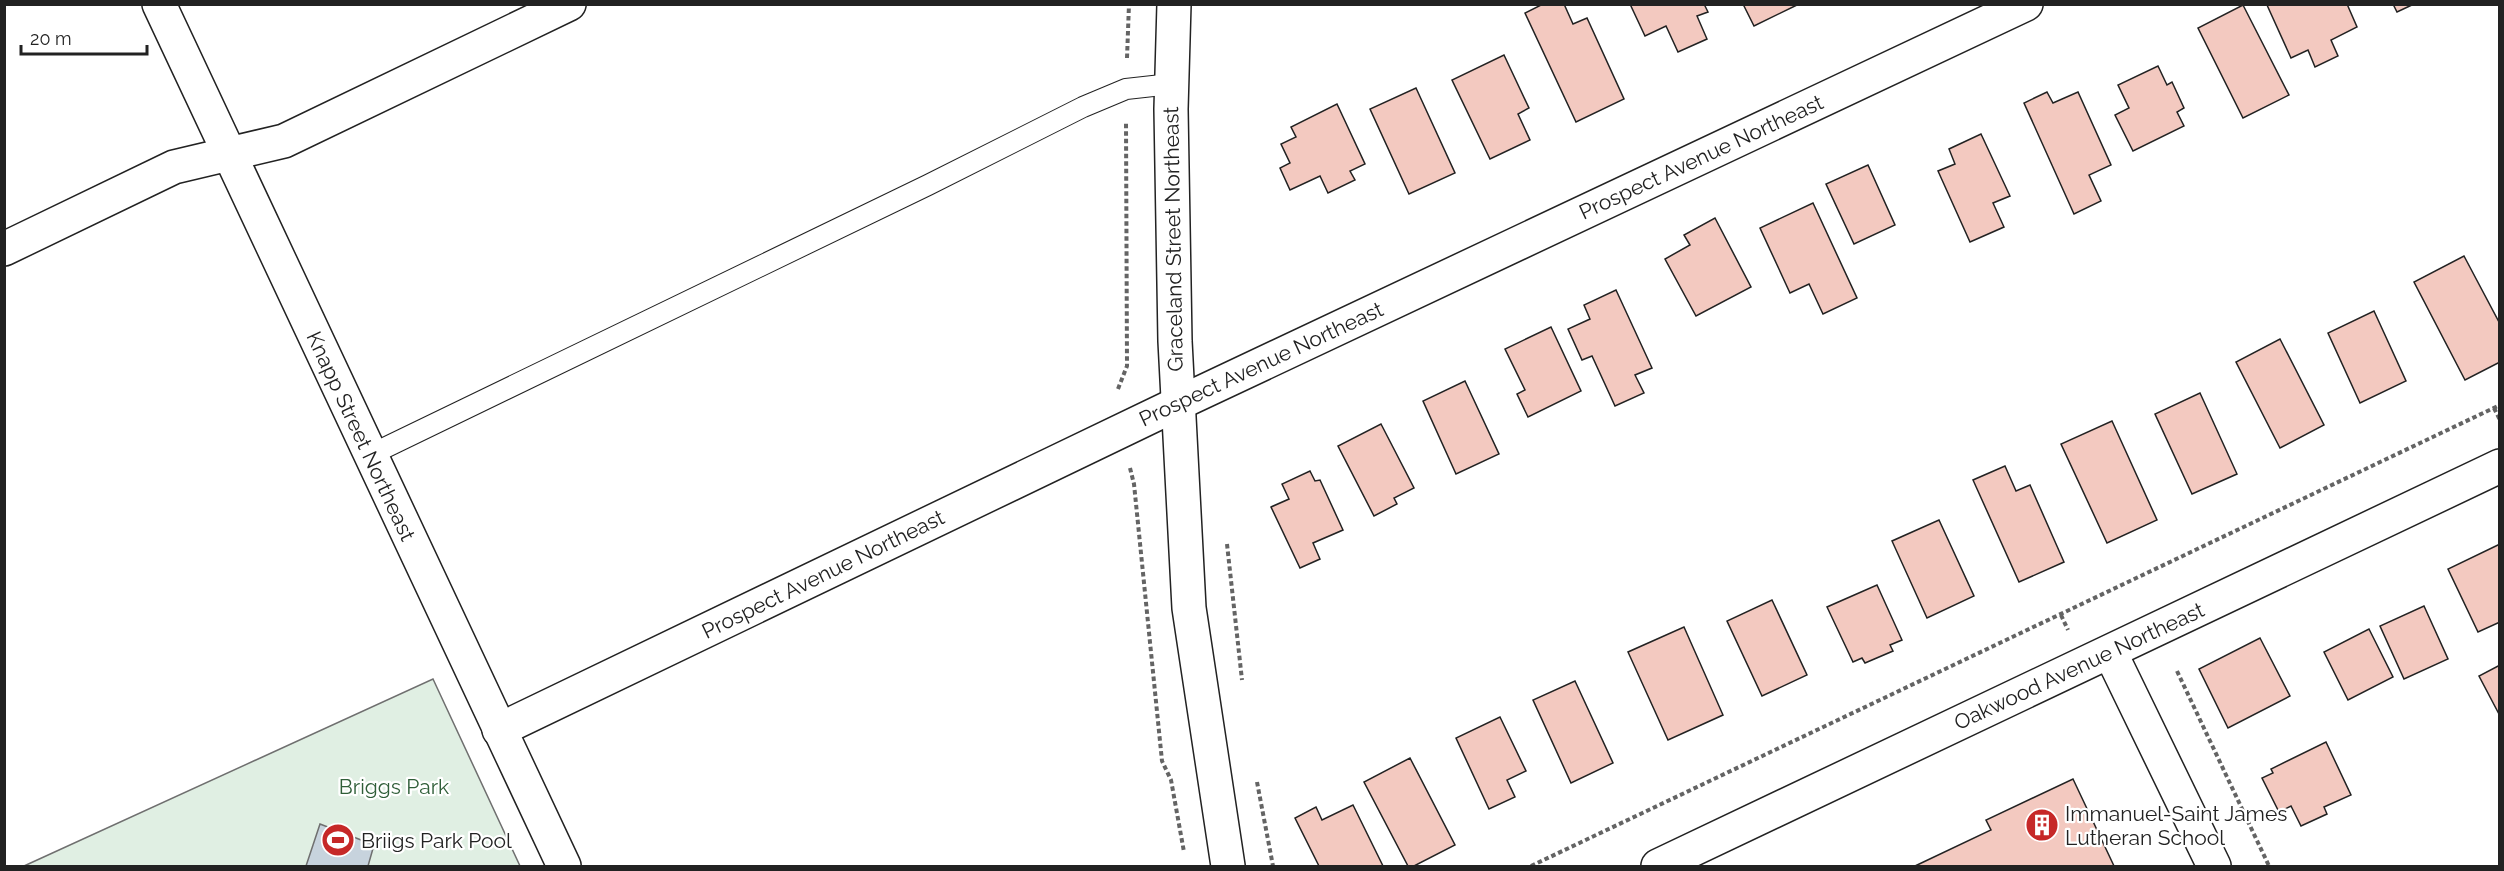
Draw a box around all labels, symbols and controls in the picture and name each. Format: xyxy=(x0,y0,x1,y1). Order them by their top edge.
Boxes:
scale bar xyxy=(21,18,147,56)
text: 20 m xyxy=(30,28,72,49)
street label: Prospect Avenue Northeast xyxy=(1575,89,1827,225)
street label: Graceland Street Northeast xyxy=(1158,106,1188,372)
street label: Prospect Avenue Northeast xyxy=(1135,296,1387,432)
street label: Knapp Street Northeast xyxy=(301,327,421,545)
street label: Prospect Avenue Northeast xyxy=(698,504,948,644)
street label: Oakwood Avenue Northeast xyxy=(1950,597,2208,735)
park label: Briggs Park xyxy=(339,774,449,799)
place label: Immanuel-Saint James Lutheran School xyxy=(2065,801,2287,850)
building icon: Immanuel-Saint James Lutheran School xyxy=(2024,807,2060,843)
sports icon: Briigs Park Pool xyxy=(320,822,356,858)
place label: Briigs Park Pool xyxy=(361,828,512,853)

